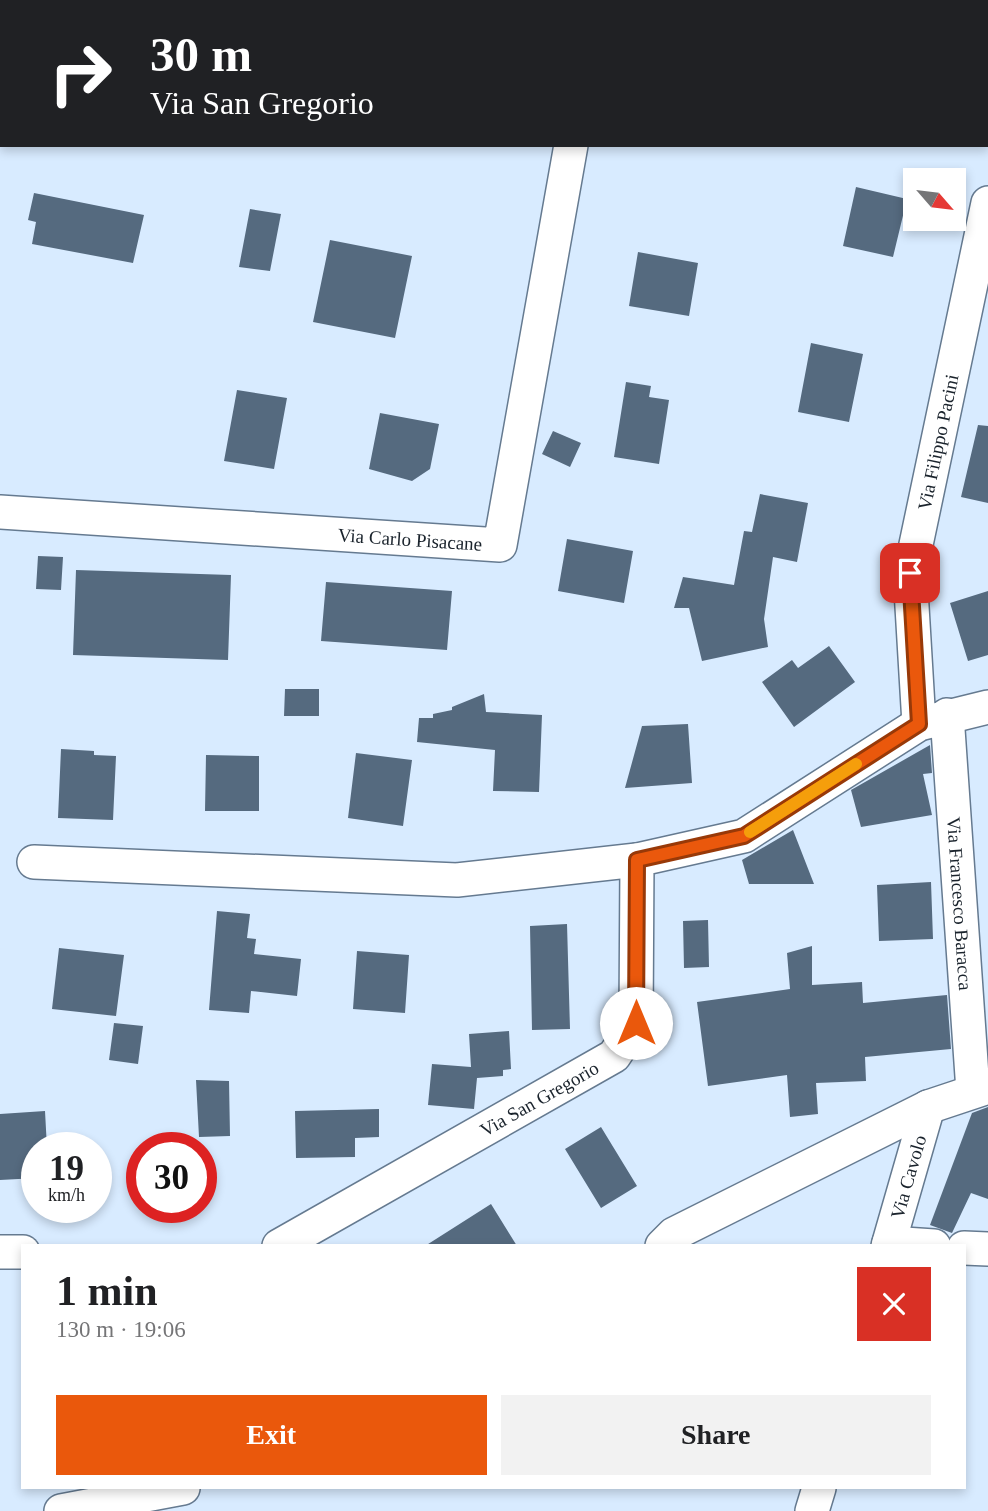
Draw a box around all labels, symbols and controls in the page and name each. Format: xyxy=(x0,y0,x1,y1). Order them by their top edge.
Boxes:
text: 30 m xyxy=(150,27,252,82)
icon: right xyxy=(35,28,126,119)
text: Via San Gregorio xyxy=(150,85,374,121)
north arrow xyxy=(903,168,966,231)
map controls xyxy=(903,168,966,231)
street label: Via Filippo Pacini xyxy=(914,372,963,512)
street label: Via Carlo Pisacane xyxy=(337,524,483,555)
pin xyxy=(880,543,940,603)
icon: arrive xyxy=(891,554,929,592)
street label: Via Francesco Baracca xyxy=(943,816,976,992)
position arrow xyxy=(599,986,673,1060)
street label: Via San Gregorio xyxy=(476,1057,602,1141)
speed limit sign: 30 xyxy=(126,1132,217,1223)
street label: Via Cavolo xyxy=(886,1133,930,1221)
text: 19 xyxy=(49,1149,84,1188)
text: km/h xyxy=(48,1185,85,1205)
button: close xyxy=(857,1267,931,1341)
text: 1 min xyxy=(56,1268,158,1314)
text: 130 m · 19:06 xyxy=(56,1317,186,1342)
button: Exit xyxy=(56,1395,487,1475)
button: Share xyxy=(501,1395,931,1475)

